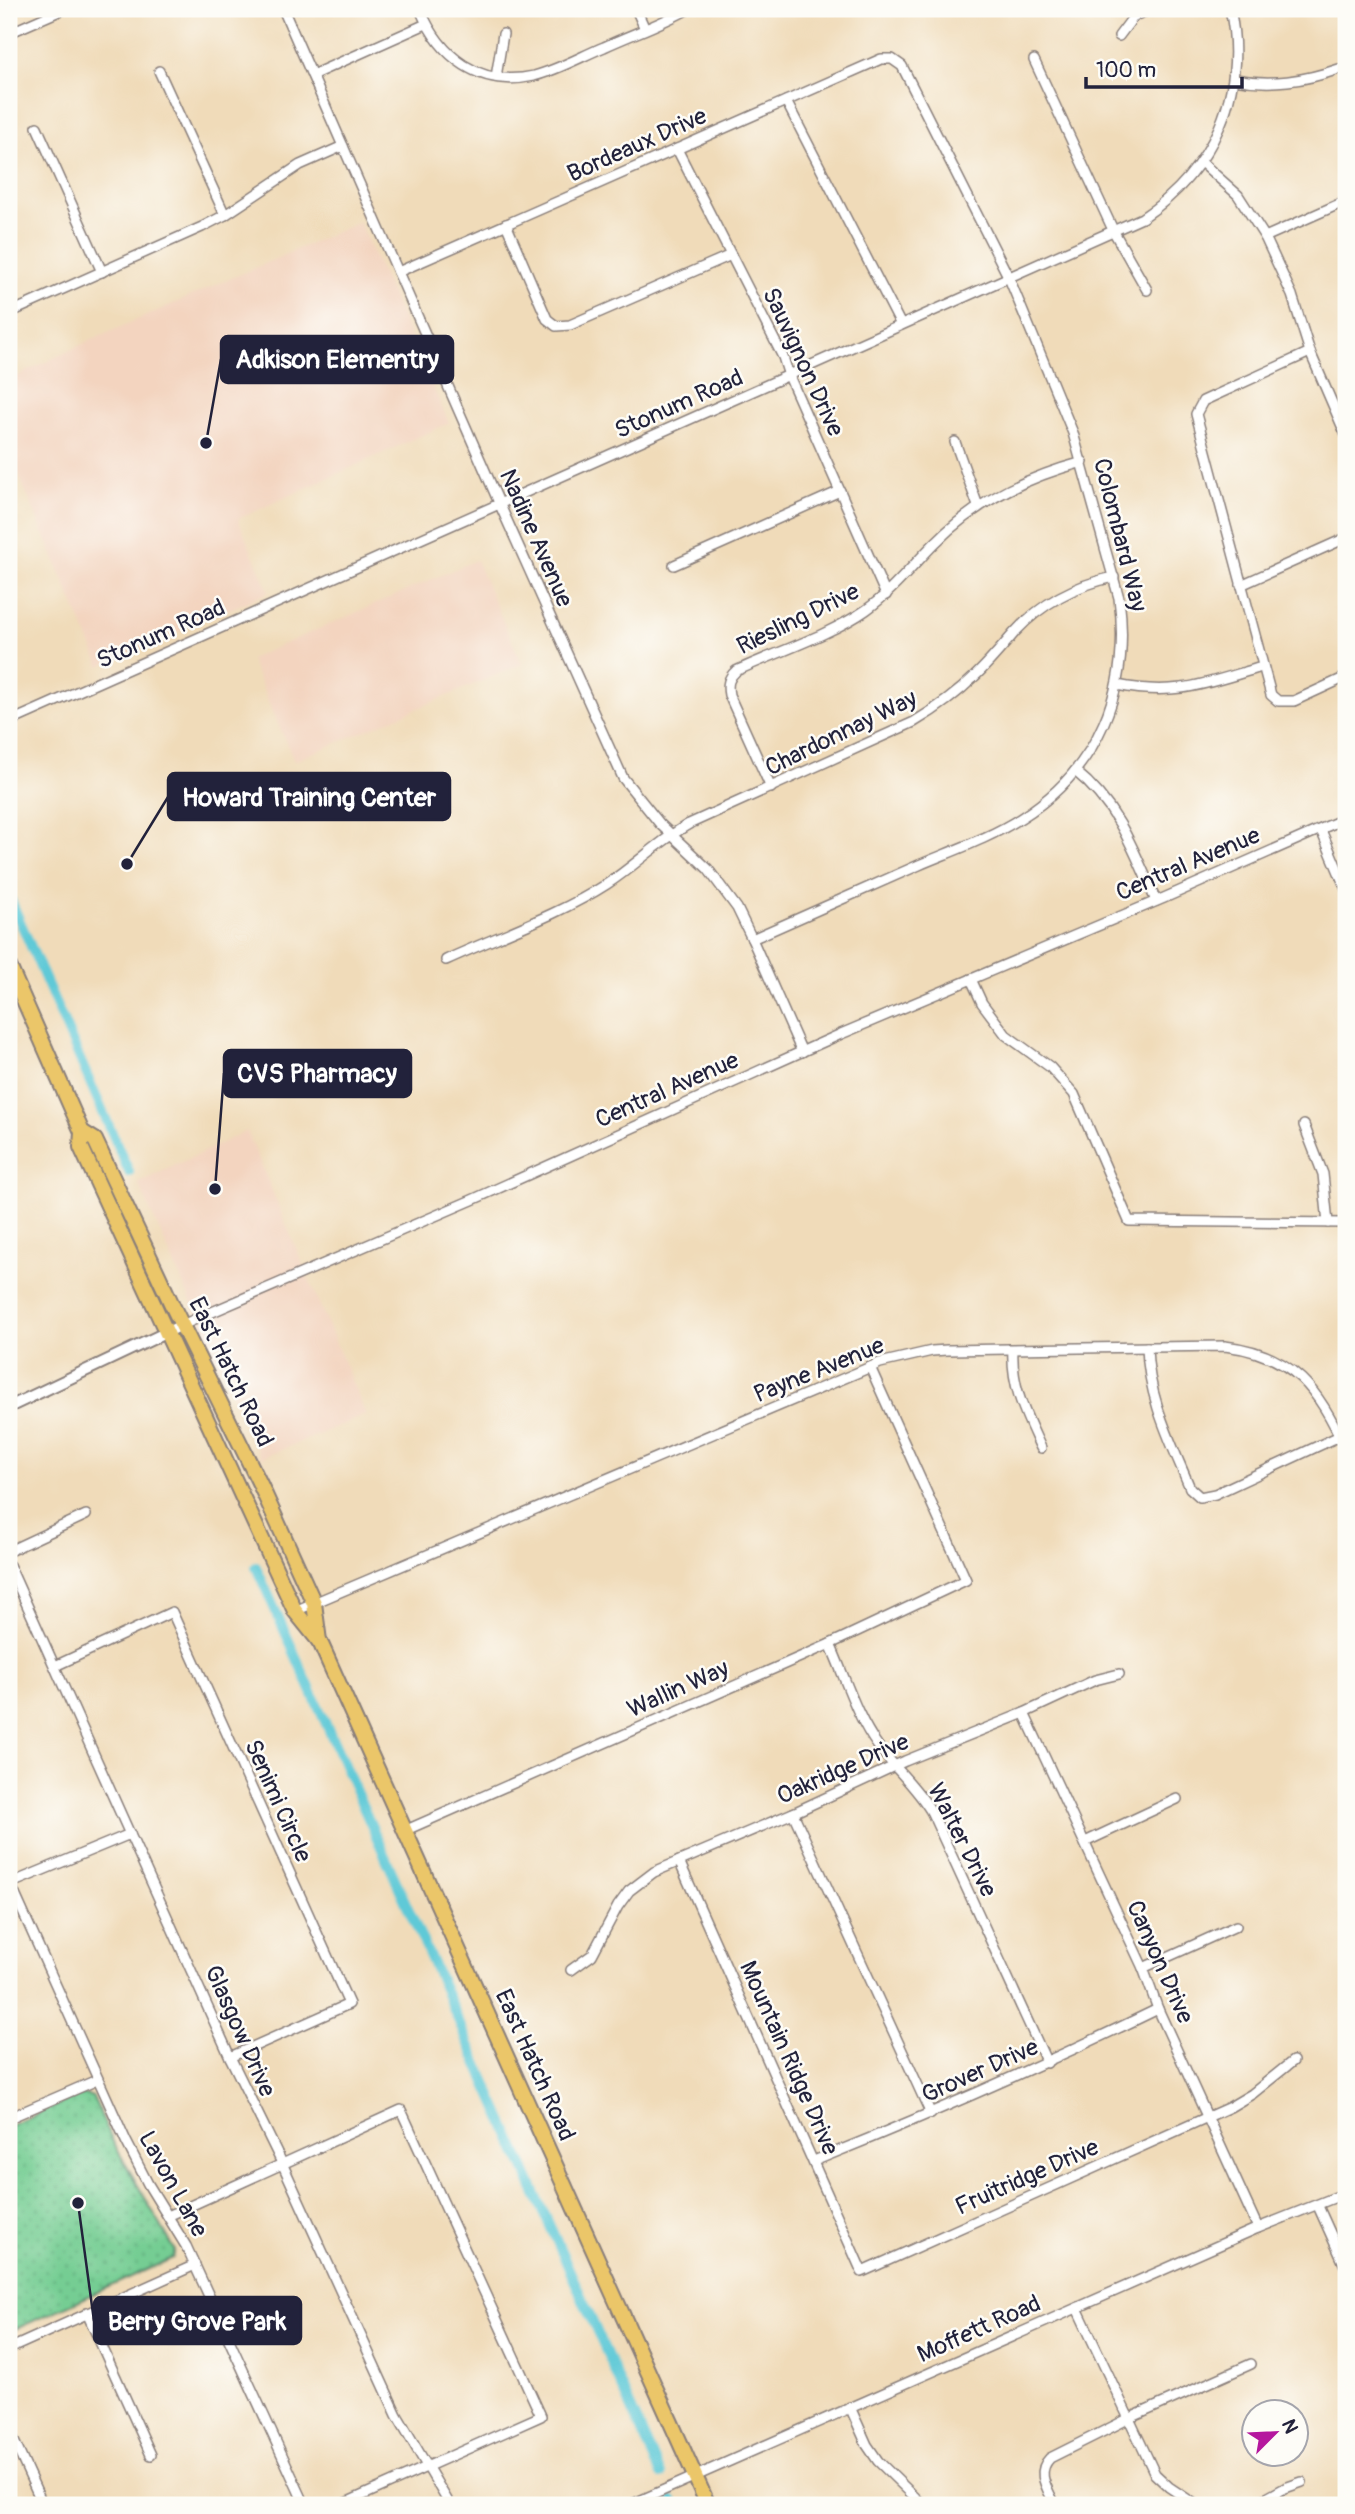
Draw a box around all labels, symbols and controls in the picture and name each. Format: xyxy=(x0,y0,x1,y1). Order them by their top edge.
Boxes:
scale bar xyxy=(1086,46,1241,90)
text: 100 m xyxy=(1096,57,1156,84)
street label: Bordeaux Drive xyxy=(563,101,711,189)
street label: Sauvignon Drive xyxy=(756,283,850,441)
callout: Adkison Elementry xyxy=(221,336,453,383)
text: Adkison Elementry xyxy=(235,344,440,376)
street label: Stonum Road xyxy=(610,363,748,445)
street label: Colombard Way xyxy=(1087,455,1153,615)
street label: Nadine Avenue xyxy=(493,465,579,611)
street label: Riesling Drive xyxy=(732,577,864,661)
street label: Stonum Road xyxy=(92,593,230,675)
street label: Chardonnay Way xyxy=(761,684,921,782)
callout: Howard Training Center xyxy=(168,773,450,820)
text: Howard Training Center xyxy=(182,782,437,814)
street label: Central Avenue xyxy=(1112,821,1265,907)
street label: Central Avenue xyxy=(591,1045,743,1134)
callout: CVS Pharmacy xyxy=(224,1050,411,1097)
text: CVS Pharmacy xyxy=(237,1058,398,1090)
street label: East Hatch Road xyxy=(182,1292,280,1452)
street label: Payne Avenue xyxy=(750,1331,889,1409)
street label: Wallin Way xyxy=(623,1654,733,1724)
street label: Oakridge Drive xyxy=(773,1727,914,1811)
street label: Senimi Circle xyxy=(238,1735,318,1867)
street label: Walter Drive xyxy=(921,1778,1003,1902)
street label: Canyon Drive xyxy=(1120,1896,1200,2028)
street label: Mountain Ridge Drive xyxy=(733,1956,845,2160)
street label: Glasgow Drive xyxy=(198,1961,282,2101)
street label: East Hatch Road xyxy=(489,1985,581,2145)
street label: Grover Drive xyxy=(917,2032,1043,2110)
street label: Lavon Lane xyxy=(132,2126,214,2242)
street label: Fruitridge Drive xyxy=(951,2132,1103,2222)
street label: Moffett Road xyxy=(913,2289,1045,2369)
callout: Berry Grove Park xyxy=(94,2297,301,2344)
text: Berry Grove Park xyxy=(108,2306,287,2338)
north arrow xyxy=(1240,2398,1310,2468)
text: N xyxy=(1276,2416,1303,2437)

